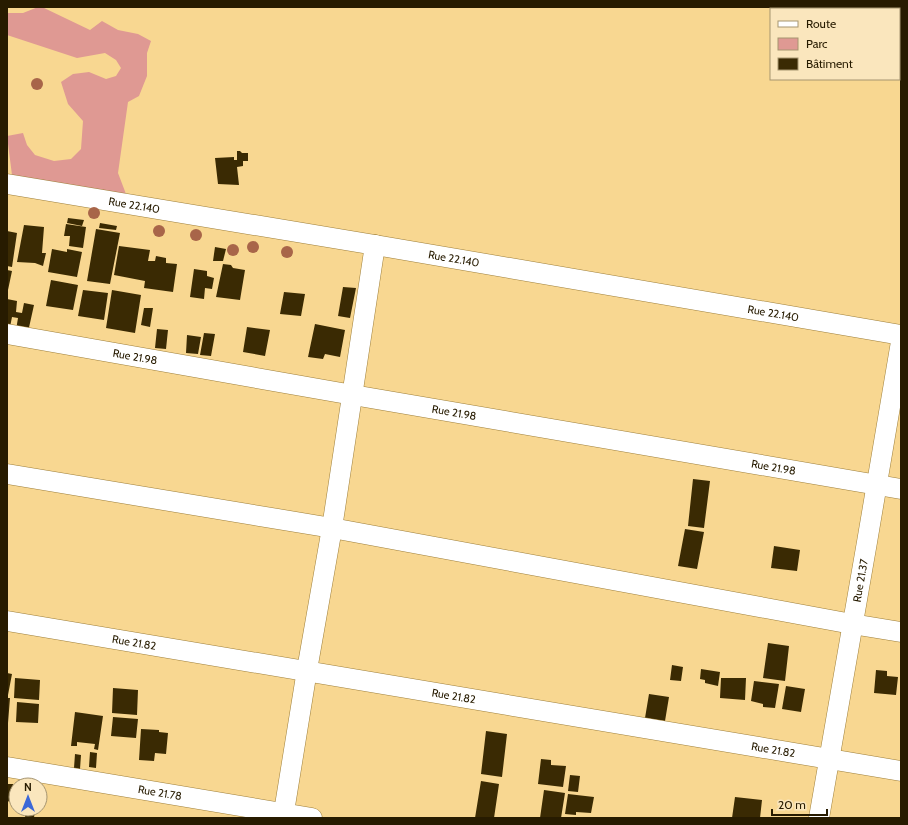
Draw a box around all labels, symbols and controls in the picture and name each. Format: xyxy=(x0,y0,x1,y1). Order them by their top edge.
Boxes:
legend xyxy=(770,8,900,80)
text: Route xyxy=(806,16,836,31)
text: Parc xyxy=(806,36,828,51)
text: Bâtiment xyxy=(806,56,853,71)
street label: Rue 22.140 xyxy=(108,194,161,216)
street label: Rue 22.140 xyxy=(427,247,481,270)
street label: Rue 22.140 xyxy=(747,302,800,324)
street label: Rue 21.98 xyxy=(112,346,158,367)
street label: Rue 21.98 xyxy=(431,402,478,423)
street label: Rue 21.98 xyxy=(750,456,797,478)
street label: Rue 21.37 xyxy=(850,557,871,603)
street label: Rue 21.82 xyxy=(111,632,158,653)
street label: Rue 21.82 xyxy=(431,685,477,707)
street label: Rue 21.82 xyxy=(750,739,797,760)
north arrow xyxy=(8,777,48,817)
text: N xyxy=(24,780,32,794)
street label: Rue 21.78 xyxy=(137,782,183,803)
scale bar xyxy=(772,791,827,817)
text: 20 m xyxy=(778,797,806,812)

